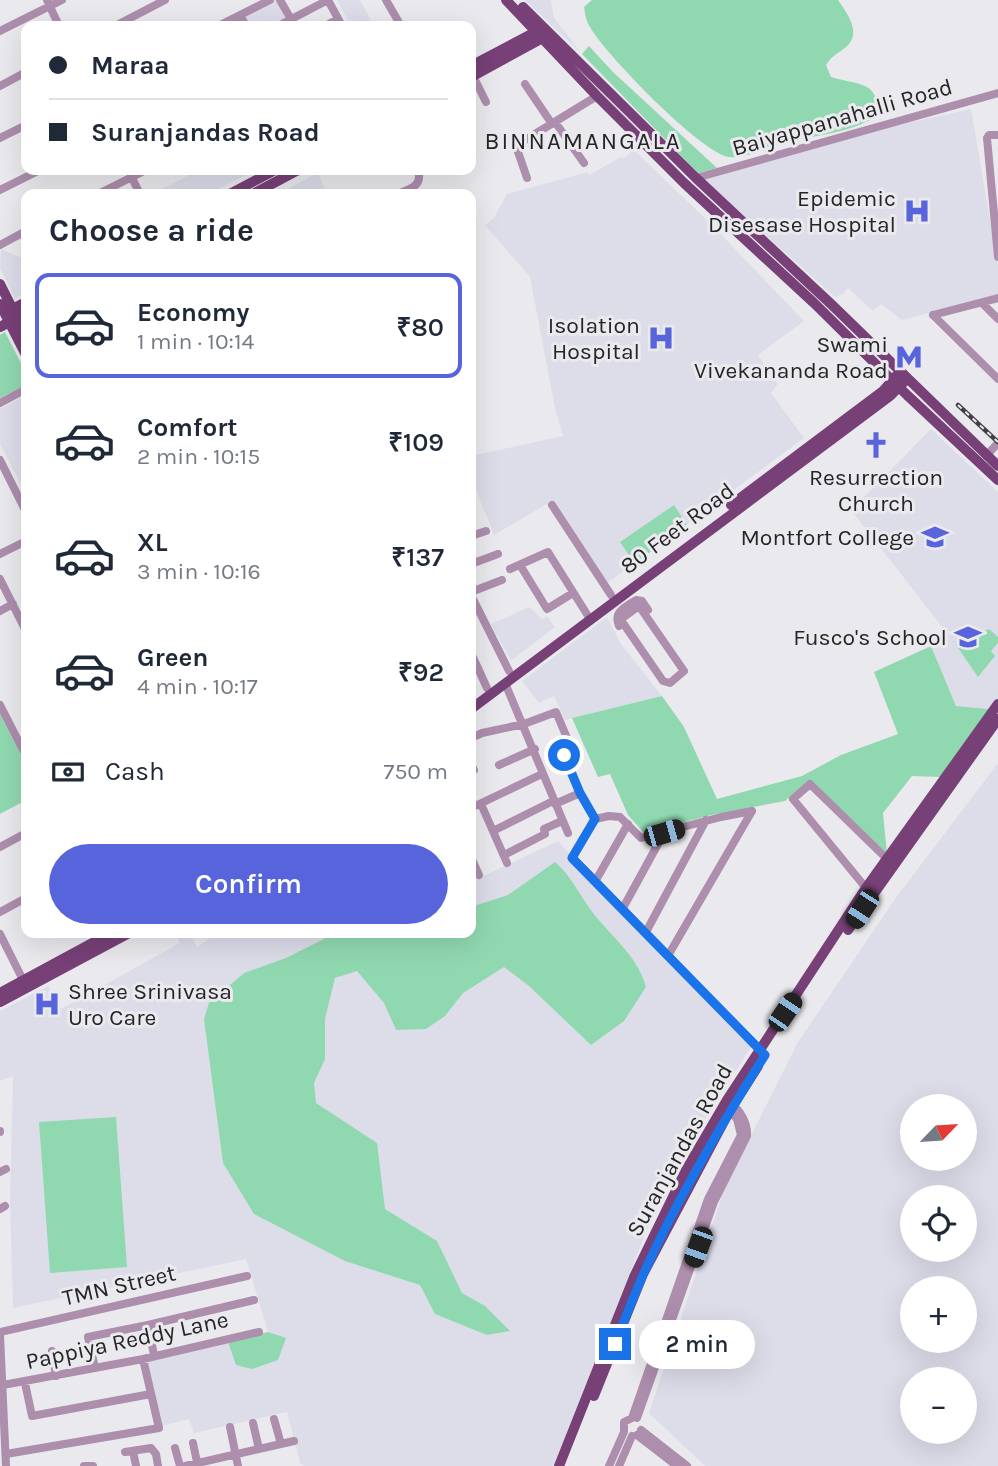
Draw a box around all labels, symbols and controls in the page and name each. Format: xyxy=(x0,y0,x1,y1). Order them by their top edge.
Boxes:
text: Maraa xyxy=(91,50,170,81)
street label: Baiyappanahalli Road xyxy=(729,73,955,162)
text: Suranjandas Road xyxy=(91,117,320,148)
district label: BINNAMANGALA xyxy=(484,127,682,155)
place label: Epidemic Disesase Hospital xyxy=(708,185,896,238)
hospital icon: Epidemic Disesase Hospital xyxy=(902,196,932,226)
text: Choose a ride xyxy=(49,212,254,249)
icon: car xyxy=(53,294,116,357)
text: Economy xyxy=(137,297,249,328)
text: ₹80 xyxy=(396,312,444,343)
place label: Isolation Hospital xyxy=(548,312,640,365)
hospital icon: Isolation Hospital xyxy=(646,323,676,353)
text: 1 min · 10:14 xyxy=(137,328,254,355)
place label: Swami Vivekananda Road xyxy=(694,331,888,384)
metro station icon: Swami Vivekananda Road xyxy=(894,342,924,372)
icon: car xyxy=(53,409,116,472)
text: Comfort xyxy=(137,412,238,443)
text: ₹109 xyxy=(388,427,444,458)
church icon: Resurrection Church xyxy=(861,430,891,460)
text: 2 min · 10:15 xyxy=(137,443,260,470)
place label: Resurrection Church xyxy=(809,464,943,517)
street label: 80 Feet Road xyxy=(615,477,739,580)
school or university icon: Montfort College xyxy=(920,522,950,552)
icon: car xyxy=(53,524,116,587)
place label: Montfort College xyxy=(740,524,914,551)
text: XL xyxy=(137,527,168,558)
text: ₹137 xyxy=(391,542,444,573)
text: 3 min · 10:16 xyxy=(137,558,261,585)
school or university icon: Fusco's School xyxy=(953,622,983,652)
place label: Fusco's School xyxy=(793,624,947,651)
icon: car xyxy=(53,639,116,702)
text: Green xyxy=(137,642,209,673)
text: ₹92 xyxy=(398,657,444,688)
text: 4 min · 10:17 xyxy=(137,673,258,700)
route start xyxy=(548,739,580,771)
icon: cash xyxy=(49,753,87,791)
text: Cash xyxy=(105,756,165,787)
text: 750 m xyxy=(384,758,448,785)
car xyxy=(641,817,688,849)
button: Confirm xyxy=(49,844,448,924)
car xyxy=(842,886,883,932)
place label: Shree Srinivasa Uro Care xyxy=(68,978,232,1031)
hospital icon: Shree Srinivasa Uro Care xyxy=(32,989,62,1019)
car xyxy=(765,989,806,1035)
street label: Suranjandas Road xyxy=(621,1059,738,1241)
north arrow xyxy=(900,1094,976,1171)
map controls xyxy=(900,1094,977,1444)
button: locate xyxy=(900,1185,977,1262)
car xyxy=(681,1224,716,1270)
street label: TMN Street xyxy=(60,1259,179,1312)
button: + xyxy=(900,1276,977,1353)
street label: Pappiya Reddy Lane xyxy=(23,1306,231,1375)
callout: 2 min xyxy=(640,1320,755,1368)
route end xyxy=(599,1328,631,1360)
text: 2 min xyxy=(666,1331,728,1358)
button: − xyxy=(900,1367,977,1444)

